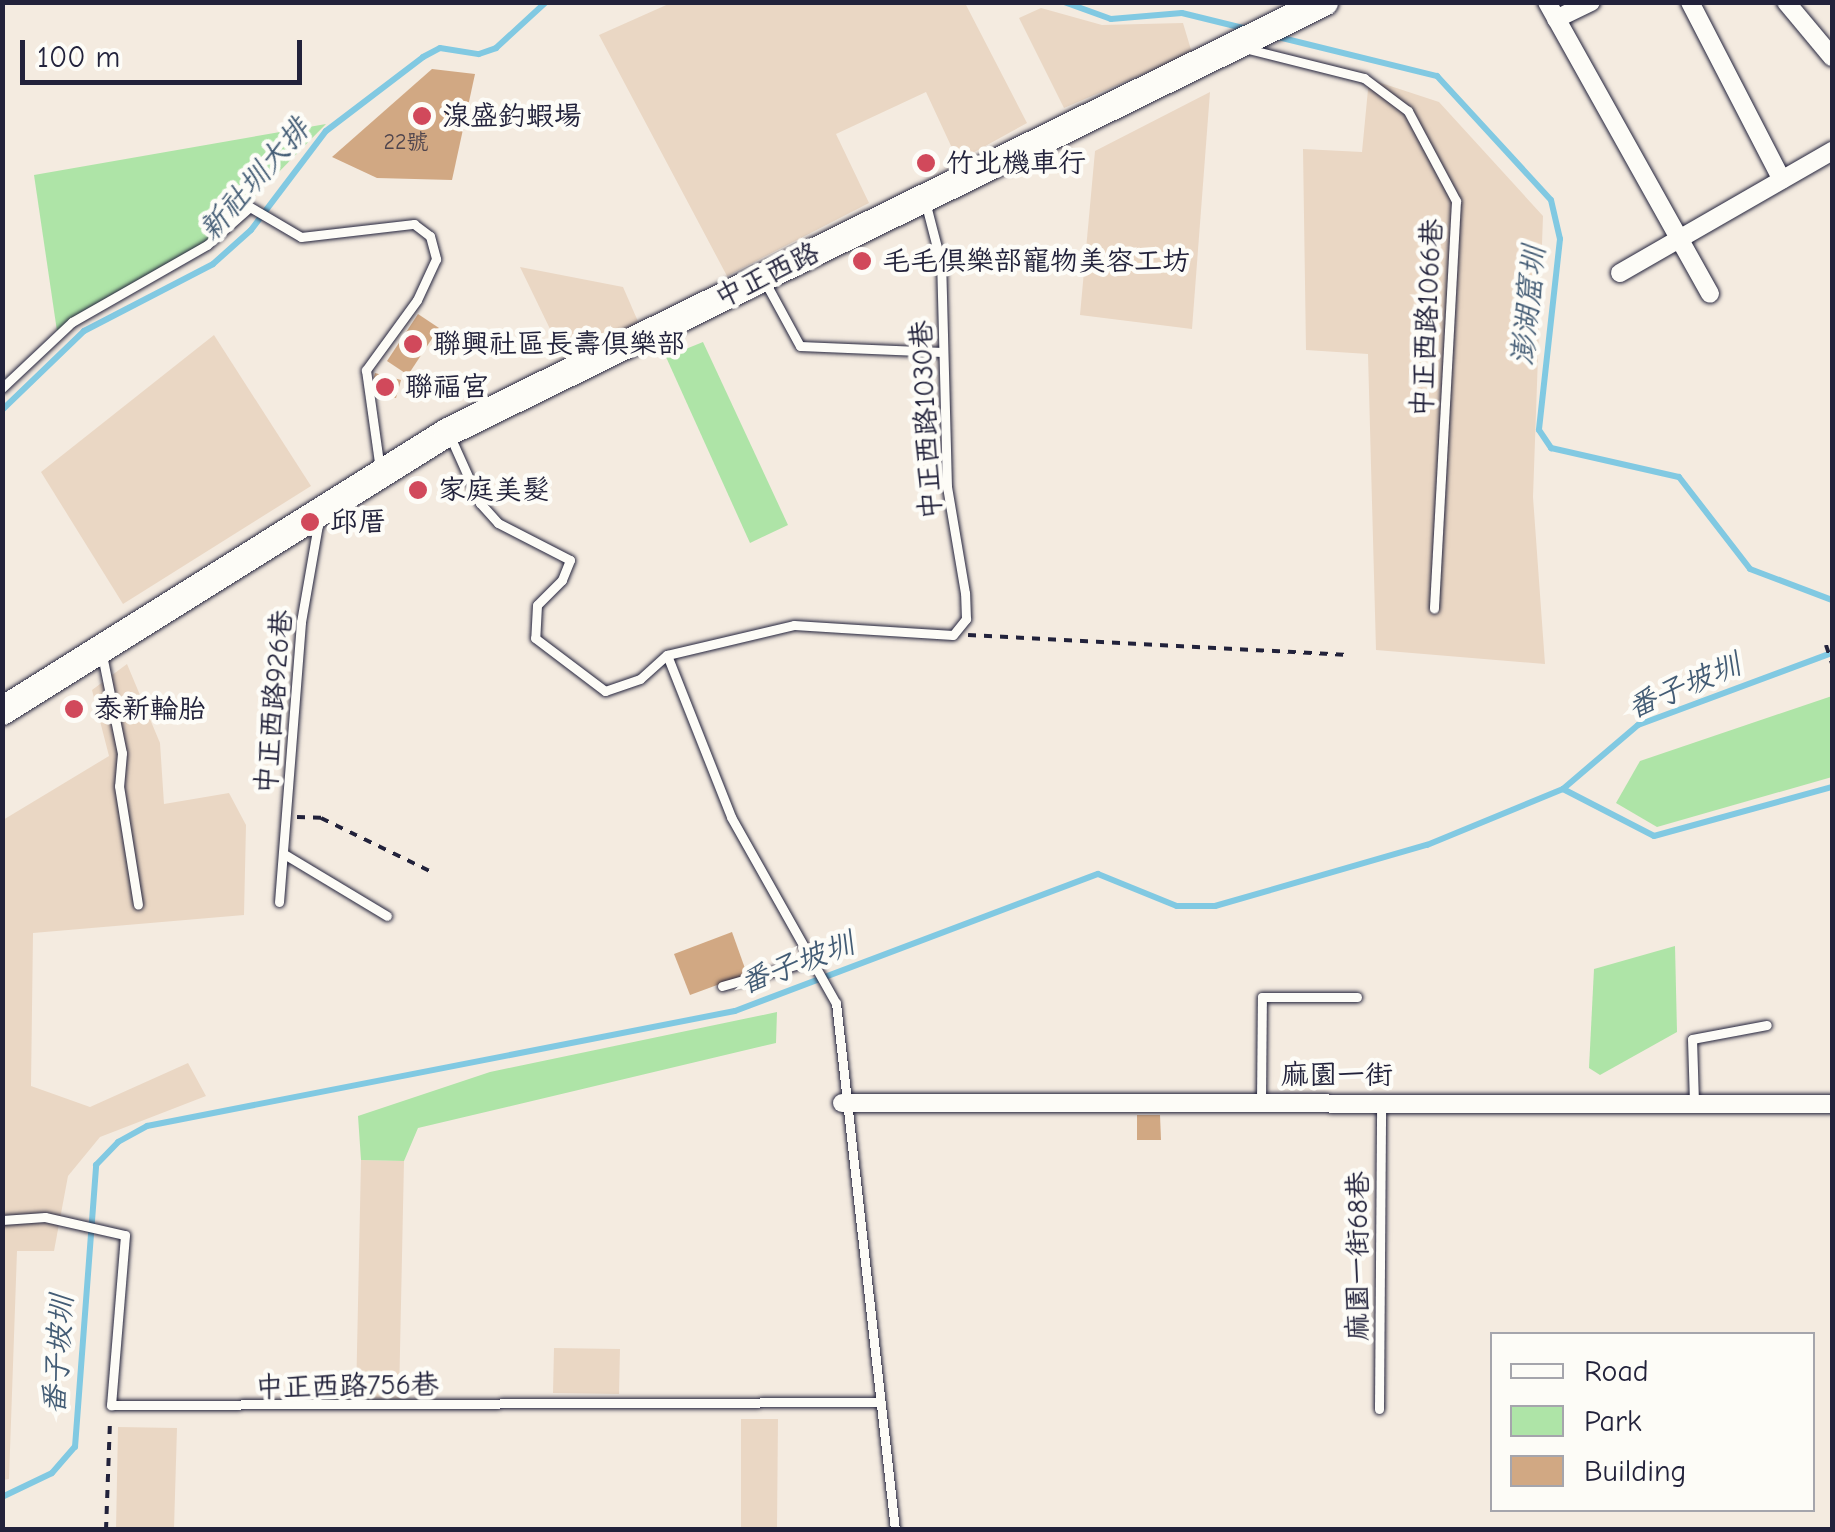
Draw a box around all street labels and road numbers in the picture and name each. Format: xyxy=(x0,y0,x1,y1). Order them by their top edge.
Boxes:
street label: 中正西路1066巷 xyxy=(1405,218,1449,418)
street label: 中正西路 xyxy=(709,235,825,315)
street label: 中正西路1030巷 xyxy=(904,320,948,520)
street label: 中正西路926巷 xyxy=(249,609,299,795)
street label: 麻園一街 xyxy=(1281,1058,1393,1092)
street label: 麻園一街68巷 xyxy=(1341,1171,1375,1341)
street label: 中正西路756巷 xyxy=(255,1368,439,1404)

